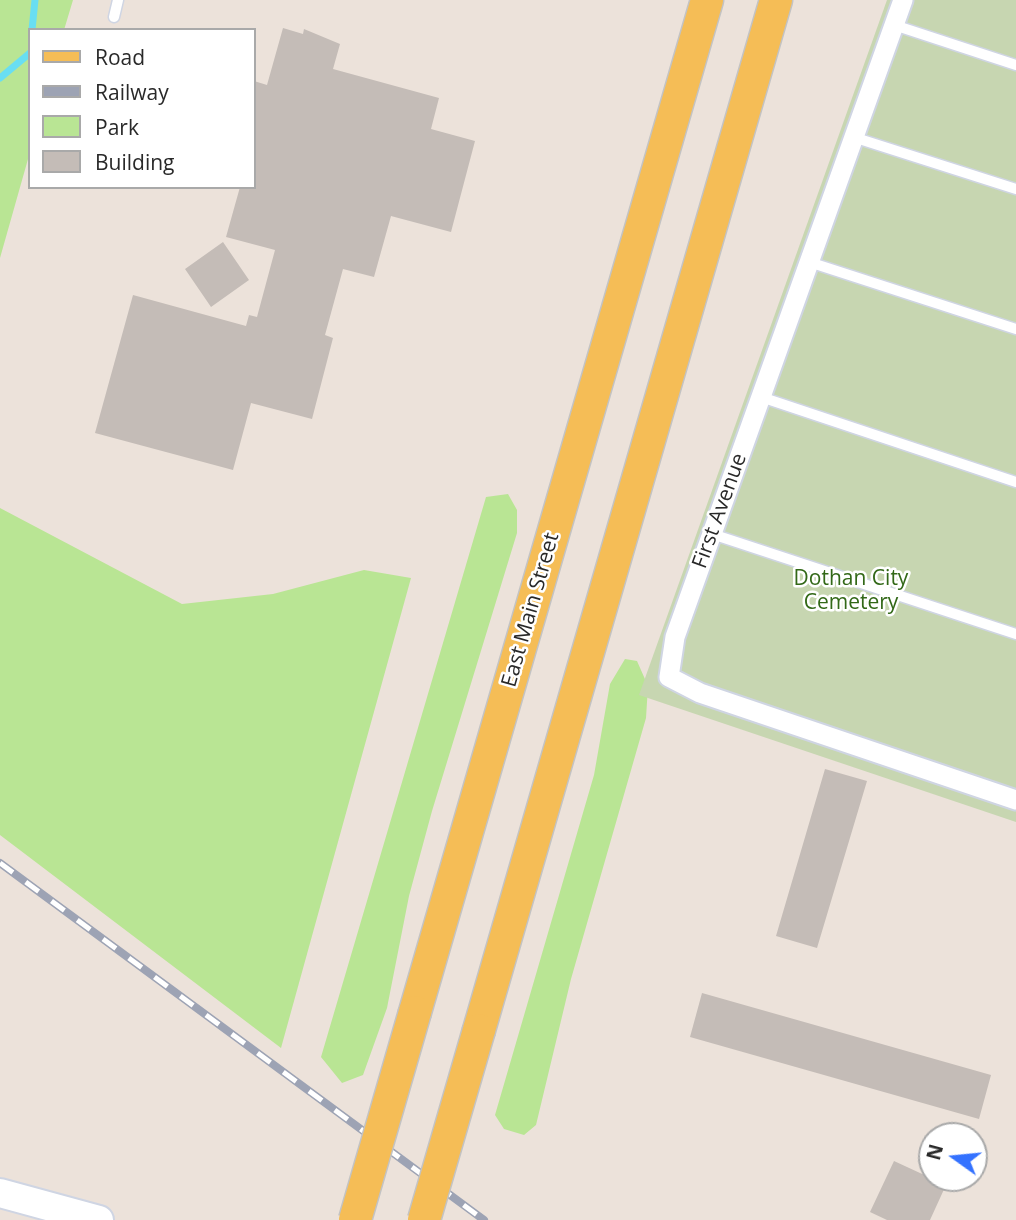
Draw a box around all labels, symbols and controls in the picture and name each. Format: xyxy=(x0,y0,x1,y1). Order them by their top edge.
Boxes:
legend xyxy=(28,28,256,189)
text: Road xyxy=(95,43,145,71)
text: Railway xyxy=(95,78,169,106)
text: Park xyxy=(95,113,139,141)
text: Building xyxy=(95,148,174,176)
street label: First Avenue xyxy=(688,450,752,572)
street label: East Main Street xyxy=(497,530,565,690)
park label: Dothan City Cemetery xyxy=(794,566,908,616)
north arrow xyxy=(918,1122,988,1192)
text: N xyxy=(920,1141,949,1163)

